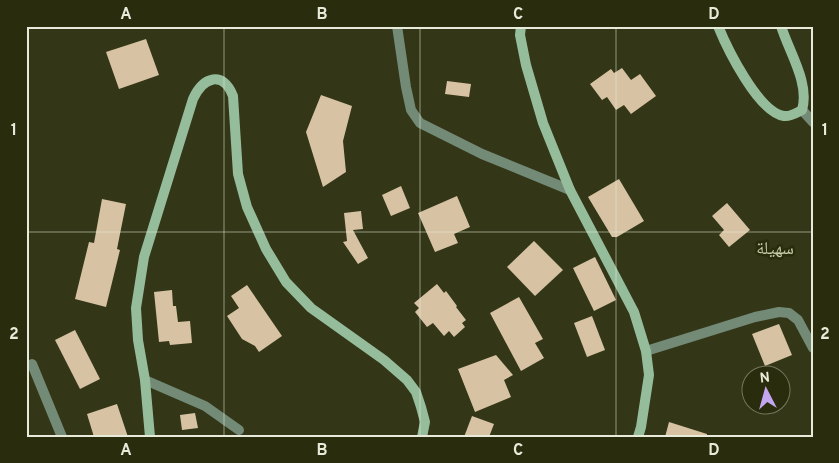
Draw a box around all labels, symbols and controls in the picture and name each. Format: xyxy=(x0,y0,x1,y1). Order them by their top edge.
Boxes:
text: A xyxy=(120,5,132,25)
text: B xyxy=(316,5,328,25)
text: C xyxy=(513,5,523,25)
text: D xyxy=(708,5,720,25)
text: 1 xyxy=(11,121,17,141)
text: 1 xyxy=(822,121,828,141)
district label: سهيلة xyxy=(756,238,794,261)
text: 2 xyxy=(9,325,19,345)
text: 2 xyxy=(820,325,830,345)
north arrow xyxy=(742,366,792,416)
text: N xyxy=(759,370,771,388)
text: A xyxy=(120,441,132,461)
text: B xyxy=(316,441,328,461)
text: C xyxy=(513,441,523,461)
text: D xyxy=(708,441,720,461)

